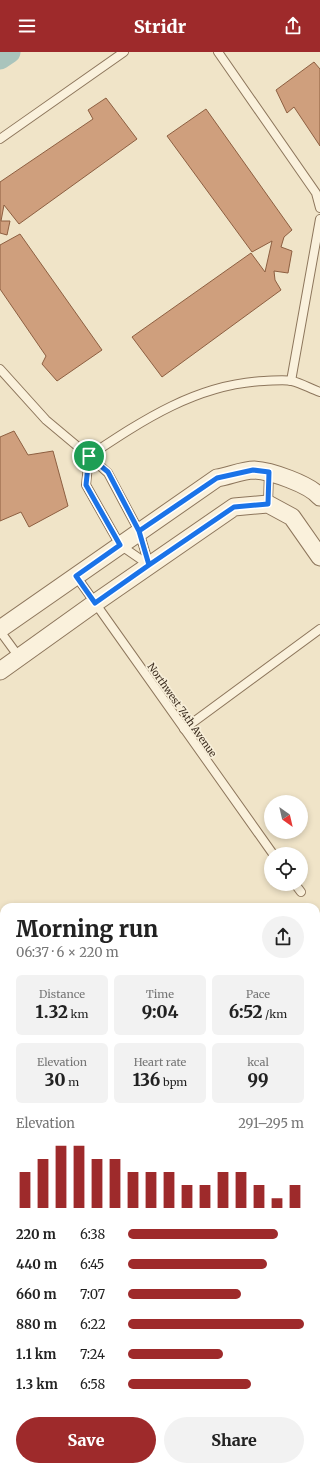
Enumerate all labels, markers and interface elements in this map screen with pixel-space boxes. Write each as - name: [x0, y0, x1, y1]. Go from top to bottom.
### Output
- icon: menu: [16, 15, 38, 37]
- text: Stridr: [134, 15, 186, 38]
- icon: share: [282, 15, 304, 37]
- pin: [72, 439, 106, 473]
- icon: arrive: [78, 445, 100, 467]
- street label: Northwest 74th Avenue: [145, 660, 219, 760]
- north arrow: [264, 795, 308, 839]
- map controls: [264, 795, 308, 891]
- button: locate: [264, 847, 308, 891]
- text: Morning run: [16, 915, 158, 943]
- button: share: [262, 916, 304, 958]
- text: 06:37 · 6 × 220 m: [16, 944, 119, 961]
- text: Distance: [39, 987, 85, 1001]
- text: Time: [146, 987, 174, 1001]
- text: Pace: [246, 987, 270, 1001]
- text: 1.32: [35, 1001, 68, 1023]
- text: 9:04: [142, 1001, 178, 1023]
- text: 6:52: [229, 1001, 262, 1023]
- text: km: [68, 1007, 89, 1021]
- text: /km: [262, 1007, 287, 1021]
- text: Elevation: [37, 1055, 87, 1069]
- text: Heart rate: [134, 1055, 186, 1069]
- text: kcal: [247, 1055, 269, 1069]
- text: 30: [45, 1069, 66, 1091]
- text: 136: [133, 1069, 160, 1091]
- text: 99: [247, 1069, 269, 1091]
- text: m: [66, 1075, 79, 1089]
- text: bpm: [160, 1075, 187, 1089]
- text: Elevation: [16, 1115, 75, 1132]
- text: 291–295 m: [238, 1115, 304, 1132]
- text: 220 m: [16, 1226, 56, 1243]
- text: 6:38: [80, 1226, 105, 1243]
- text: 440 m: [16, 1256, 57, 1273]
- text: 6:45: [80, 1256, 104, 1273]
- text: 660 m: [16, 1286, 57, 1303]
- text: 7:07: [80, 1286, 105, 1303]
- text: 880 m: [16, 1316, 57, 1333]
- text: 6:22: [80, 1316, 106, 1333]
- text: 1.1 km: [16, 1346, 56, 1363]
- text: 7:24: [80, 1346, 105, 1363]
- text: 1.3 km: [16, 1376, 58, 1393]
- text: 6:58: [80, 1376, 105, 1393]
- button: Save: [16, 1417, 156, 1463]
- button: Share: [164, 1417, 304, 1463]

